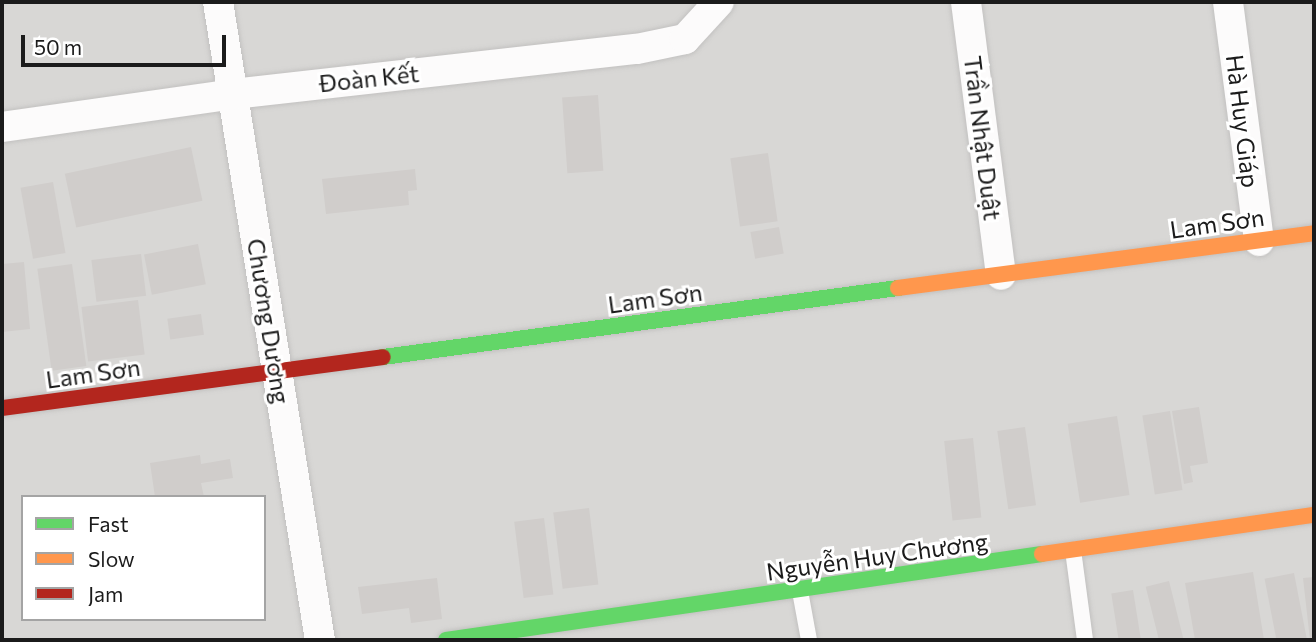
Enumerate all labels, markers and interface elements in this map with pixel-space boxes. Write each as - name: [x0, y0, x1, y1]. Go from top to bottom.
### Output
- scale bar: [24, 21, 229, 65]
- text: 50 m: [34, 34, 82, 59]
- street label: Hà Huy Giáp: [1221, 53, 1265, 189]
- street label: Trần Nhật Duật: [959, 54, 1007, 222]
- street label: Đoàn Kết: [318, 58, 420, 98]
- street label: Lam Sơn: [1168, 202, 1266, 244]
- street label: Chương Dương: [242, 236, 296, 406]
- street label: Lam Sơn: [606, 277, 704, 319]
- street label: Lam Sơn: [44, 352, 142, 394]
- legend: [21, 495, 266, 621]
- text: Fast: [88, 511, 129, 536]
- street label: Nguyễn Huy Chương: [764, 526, 990, 586]
- text: Slow: [88, 546, 135, 571]
- text: Jam: [88, 581, 123, 606]

